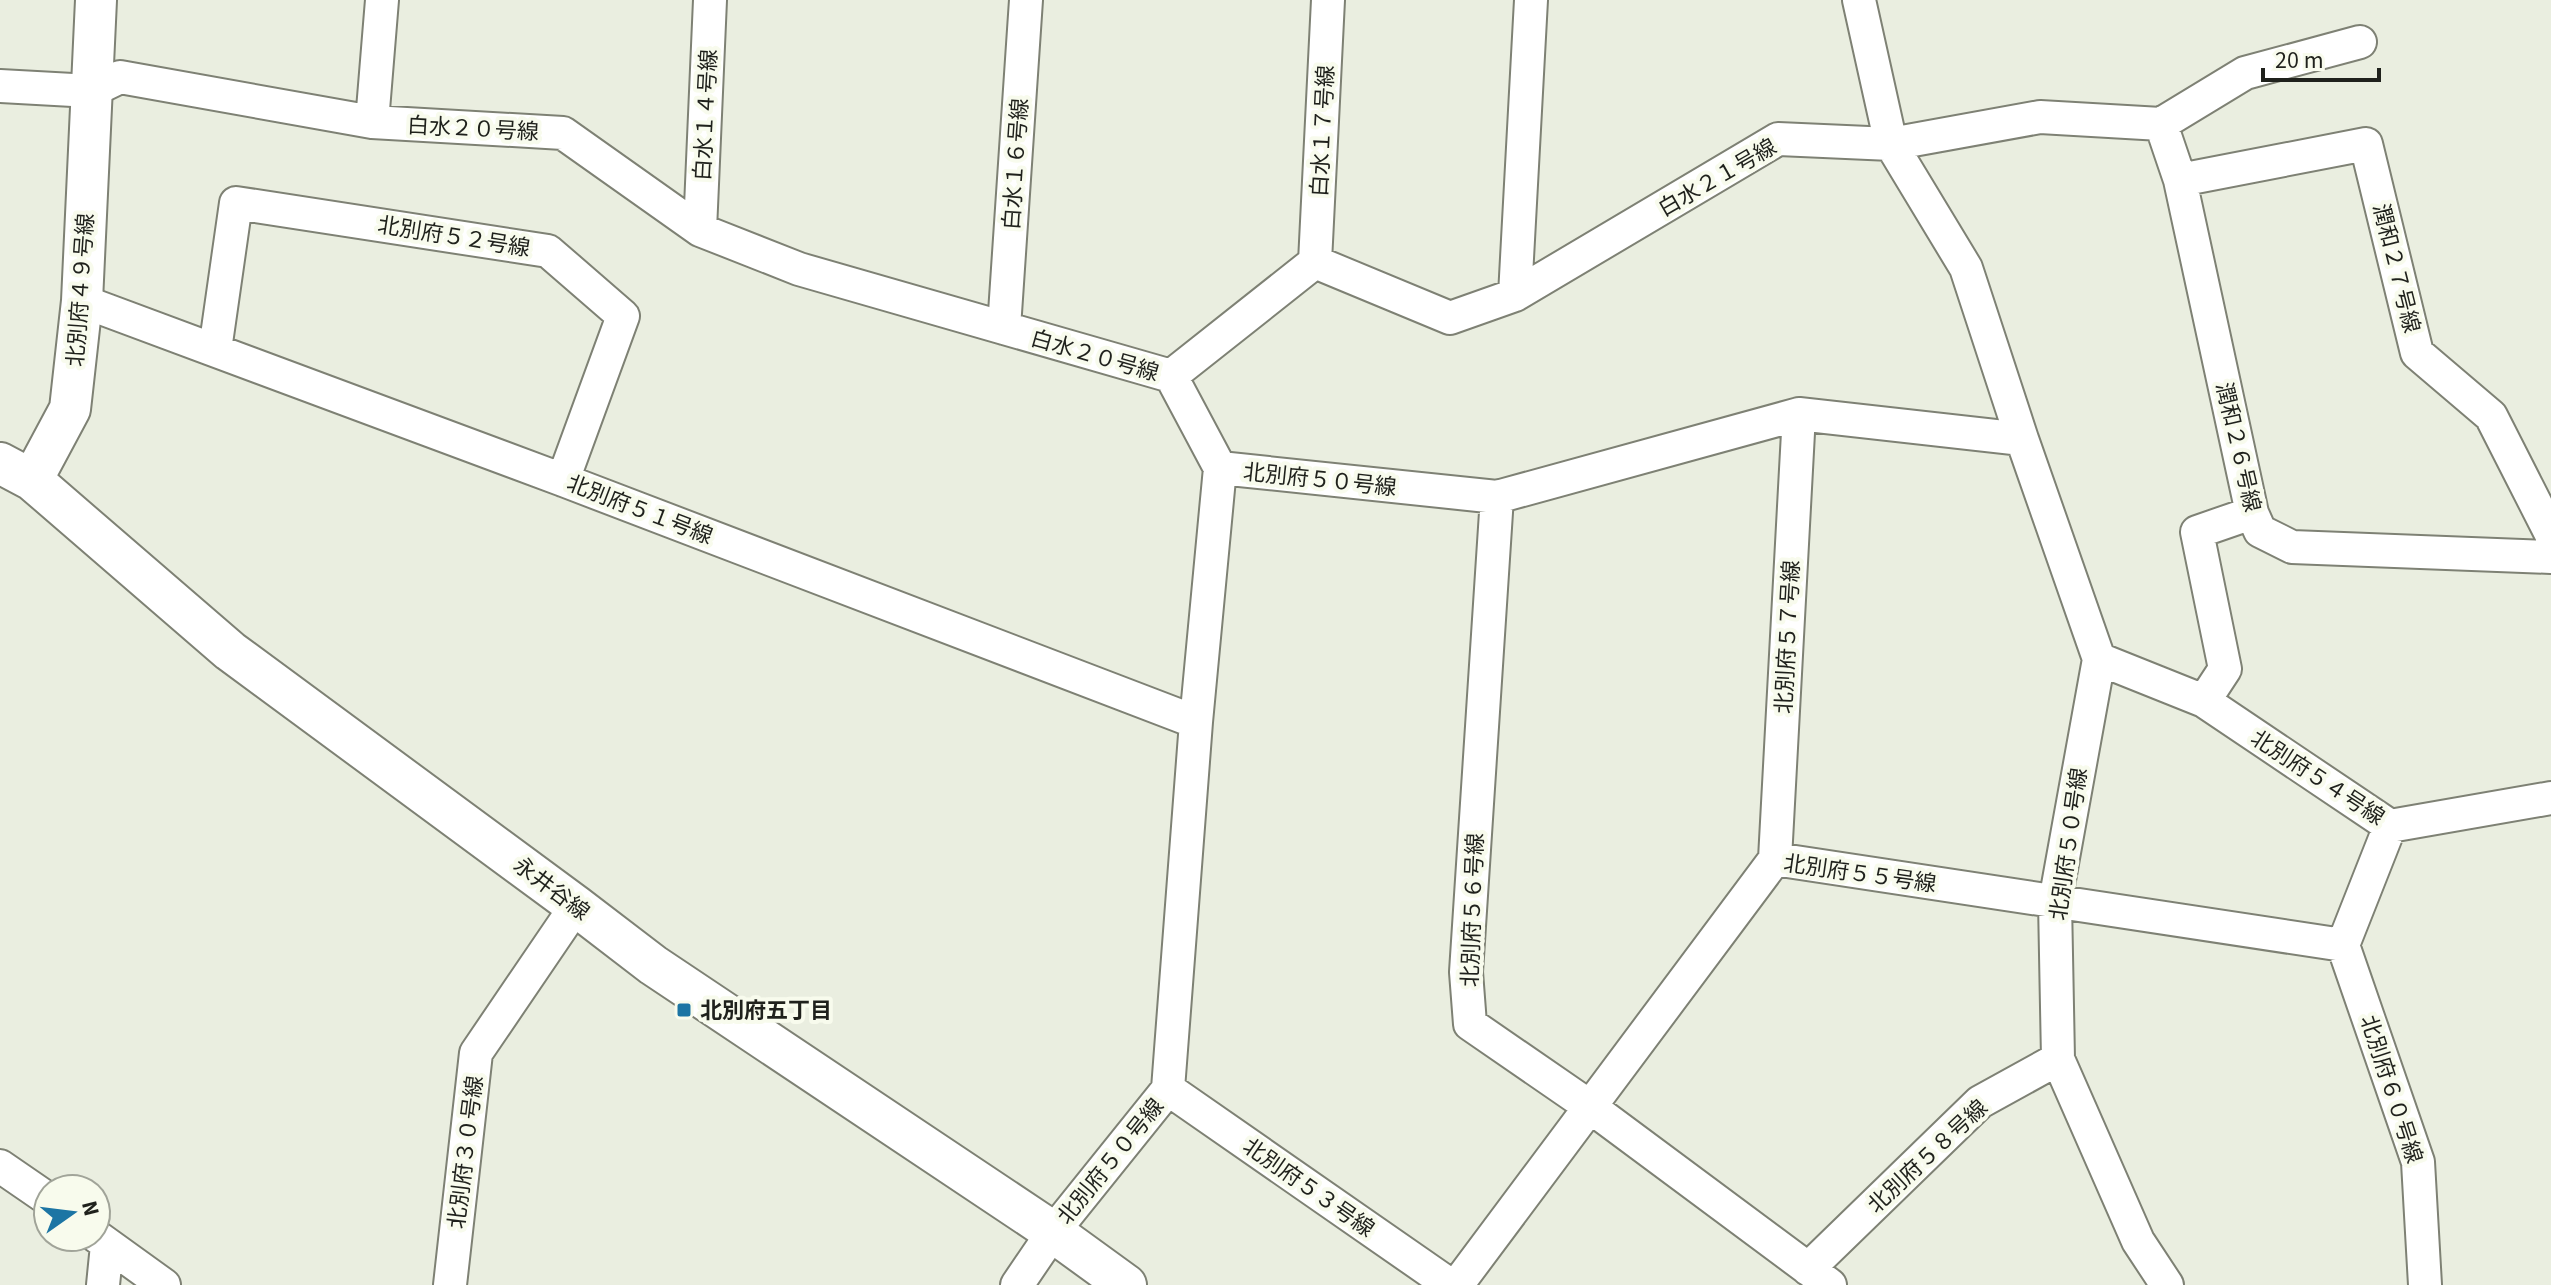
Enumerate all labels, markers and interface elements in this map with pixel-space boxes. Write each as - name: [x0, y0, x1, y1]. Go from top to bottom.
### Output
- scale bar: [2263, 32, 2379, 82]
- text: 20 m: [2275, 43, 2324, 78]
- street label: 白水１４号線: [687, 48, 725, 182]
- street label: 白水１７号線: [1304, 64, 1342, 198]
- street label: 白水１６号線: [995, 97, 1037, 231]
- street label: 白水２０号線: [406, 110, 540, 148]
- street label: 白水２１号線: [1652, 131, 1783, 225]
- street label: 潤和２７号線: [2365, 200, 2428, 336]
- street label: 北別府５２号線: [375, 209, 532, 265]
- street label: 北別府４９号線: [60, 212, 102, 368]
- street label: 白水２０号線: [1027, 322, 1163, 390]
- street label: 潤和２６号線: [2208, 379, 2268, 515]
- street label: 北別府５０号線: [1242, 456, 1398, 504]
- street label: 北別府５１号線: [562, 467, 717, 552]
- street label: 北別府５７号線: [1768, 559, 1808, 715]
- street label: 北別府５４号線: [2244, 722, 2391, 833]
- street label: 北別府５０号線: [2042, 766, 2096, 923]
- street label: 北別府５６号線: [1454, 833, 1492, 988]
- street label: 北別府５５号線: [1781, 847, 1938, 901]
- street label: 永井谷線: [507, 850, 596, 928]
- place label: 北別府五丁目: [700, 995, 832, 1027]
- marker: 北別府五丁目: [675, 1001, 693, 1019]
- street label: 北別府６０号線: [2352, 1011, 2430, 1167]
- street label: 北別府３０号線: [441, 1074, 491, 1231]
- street label: 北別府５０号線: [1050, 1092, 1172, 1232]
- street label: 北別府５８号線: [1860, 1093, 1995, 1221]
- street label: 北別府５３号線: [1236, 1131, 1381, 1245]
- north arrow: [32, 1173, 112, 1253]
- text: N: [73, 1197, 108, 1219]

